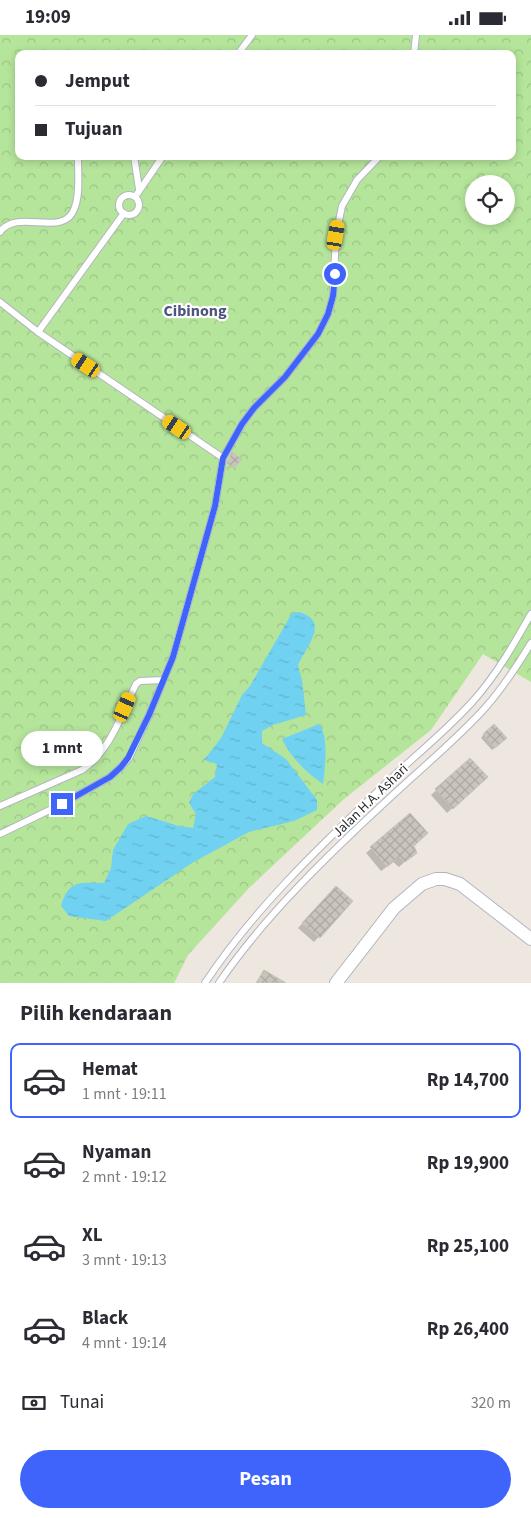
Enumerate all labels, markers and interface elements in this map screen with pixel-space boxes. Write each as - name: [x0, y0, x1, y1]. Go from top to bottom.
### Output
- text: 19:09: [25, 4, 71, 31]
- text: Jemput: [65, 68, 130, 95]
- text: Tujuan: [65, 116, 123, 143]
- map controls: [465, 175, 515, 225]
- button: locate: [465, 175, 515, 225]
- car: [326, 219, 345, 251]
- route start: [324, 263, 346, 285]
- district label: Cibinong: [163, 300, 227, 322]
- car: [69, 350, 102, 380]
- car: [160, 412, 193, 442]
- car: [112, 690, 137, 724]
- callout: 1 mnt: [21, 731, 103, 767]
- text: 1 mnt: [42, 737, 82, 759]
- street label: Jalan H.A. Ashari: [328, 759, 413, 842]
- route end: [51, 793, 73, 815]
- text: Pilih kendaraan: [20, 997, 172, 1029]
- text: Hemat: [82, 1056, 138, 1083]
- icon: car: [22, 1058, 67, 1103]
- text: Rp 14,700: [427, 1067, 509, 1094]
- text: 1 mnt · 19:11: [82, 1083, 167, 1105]
- text: Nyaman: [82, 1139, 151, 1166]
- icon: car: [22, 1141, 67, 1186]
- text: Rp 19,900: [427, 1150, 509, 1177]
- text: 2 mnt · 19:12: [82, 1166, 167, 1188]
- text: XL: [82, 1222, 103, 1249]
- icon: car: [22, 1224, 67, 1269]
- text: Rp 25,100: [427, 1233, 509, 1260]
- text: 3 mnt · 19:13: [82, 1249, 167, 1271]
- text: Black: [82, 1305, 128, 1332]
- icon: car: [22, 1307, 67, 1352]
- text: Rp 26,400: [427, 1316, 509, 1343]
- text: 4 mnt · 19:14: [82, 1332, 167, 1354]
- icon: cash: [20, 1389, 48, 1417]
- text: Tunai: [60, 1389, 104, 1416]
- text: 320 m: [471, 1392, 511, 1414]
- button: Pesan: [20, 1450, 511, 1508]

